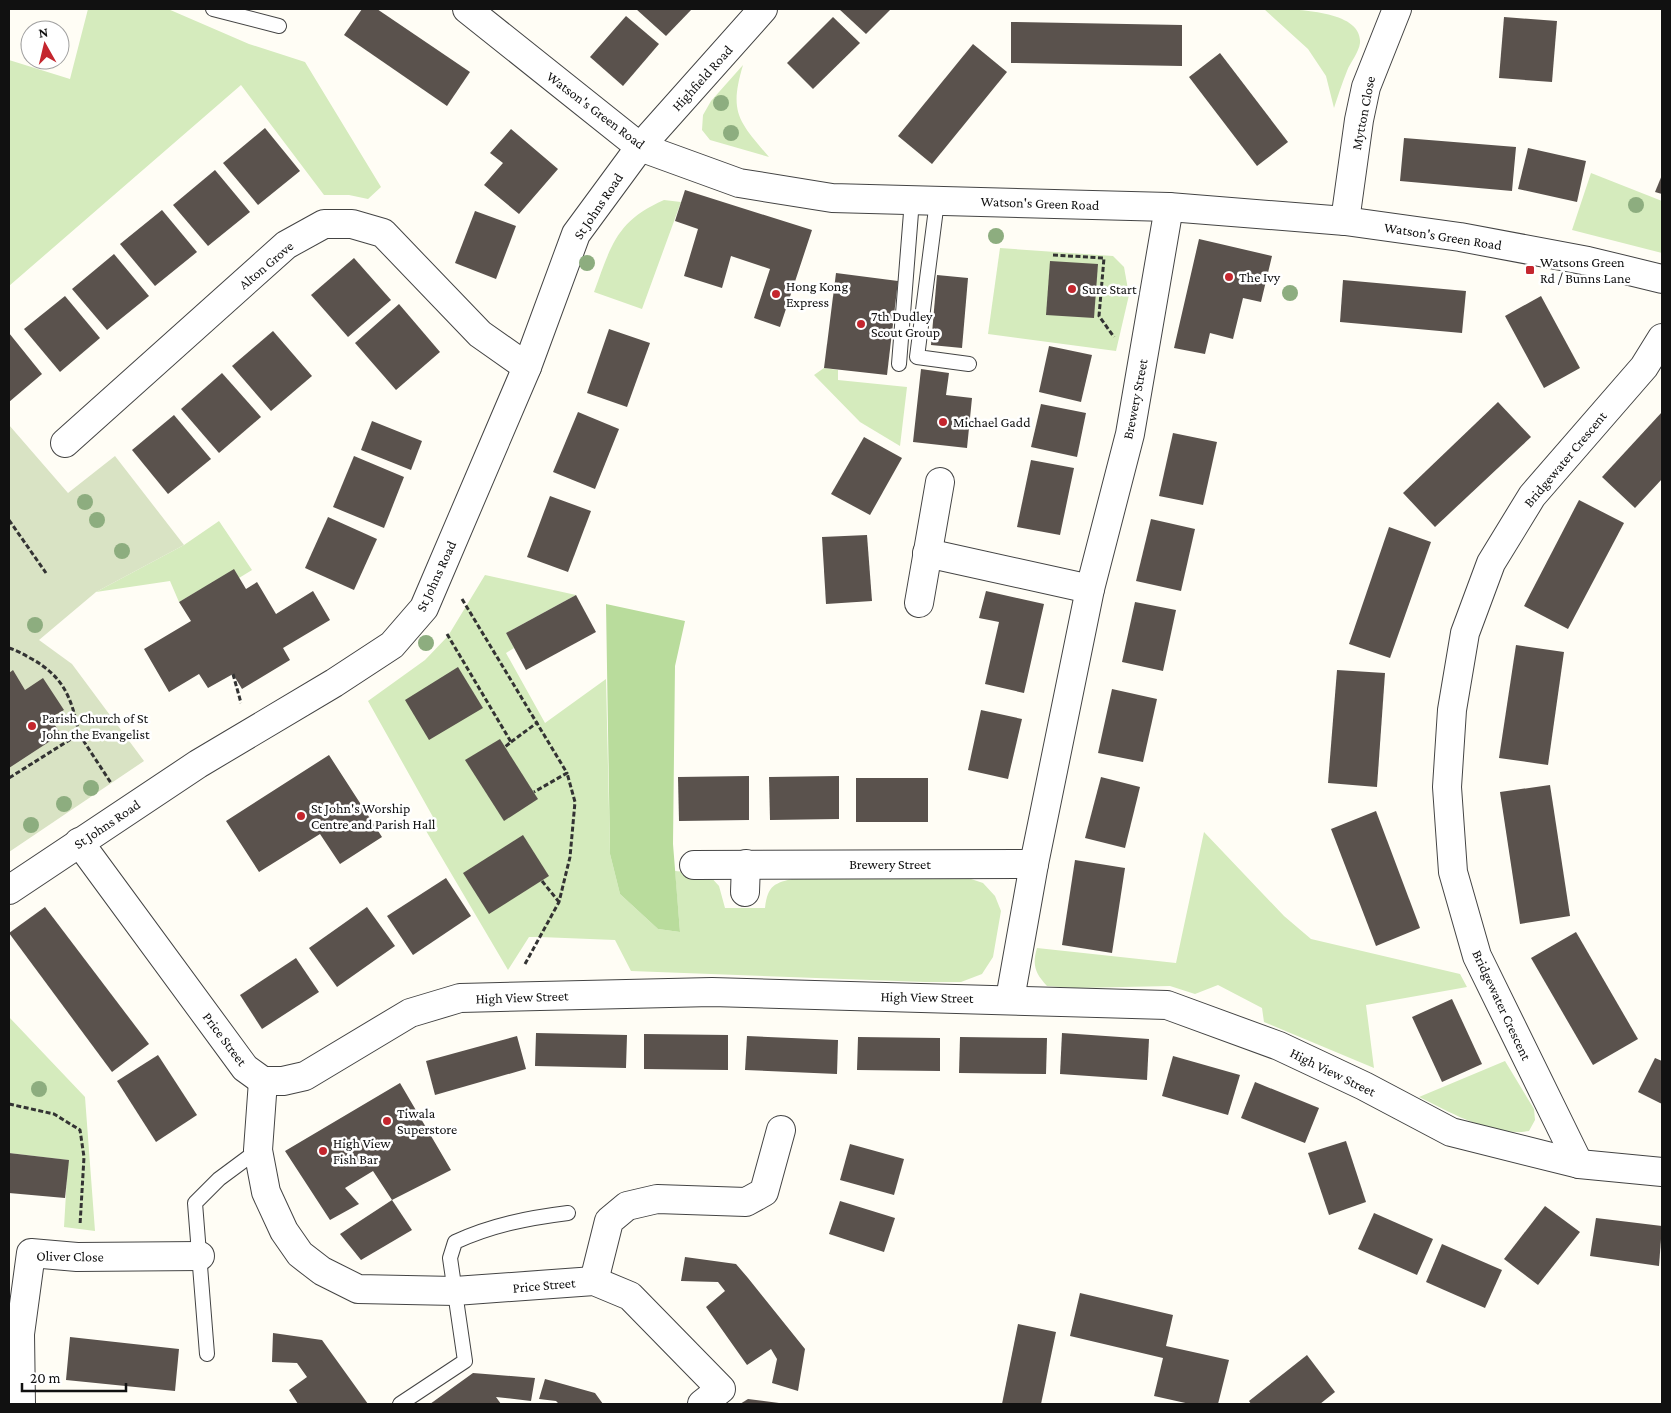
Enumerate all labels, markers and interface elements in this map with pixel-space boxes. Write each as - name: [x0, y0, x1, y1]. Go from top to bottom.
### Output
- north arrow: [20, 20, 70, 70]
- text: N: [37, 23, 49, 41]
- street label: Highfield Road: [668, 41, 736, 114]
- street label: Watson's Green Road: [544, 68, 649, 153]
- street label: Mytton Close: [1348, 75, 1378, 151]
- street label: St Johns Road: [570, 169, 626, 242]
- street label: Watson's Green Road: [980, 193, 1100, 213]
- street label: Watson's Green Road: [1383, 219, 1504, 253]
- street label: Alton Grove: [236, 238, 296, 292]
- place label: Watsons Green Rd / Bunns Lane: [1540, 254, 1631, 286]
- marker: Watsons Green Rd / Bunns Lane: [1524, 264, 1536, 276]
- place label: The Ivy: [1239, 269, 1281, 285]
- marker: The Ivy: [1223, 271, 1235, 283]
- place label: Hong Kong Express: [786, 278, 848, 310]
- place label: Sure Start: [1082, 281, 1137, 297]
- marker: Sure Start: [1066, 283, 1078, 295]
- marker: Hong Kong Express: [770, 288, 782, 300]
- place label: 7th Dudley Scout Group: [871, 308, 940, 340]
- marker: 7th Dudley Scout Group: [855, 318, 867, 330]
- street label: Brewery Street: [1119, 357, 1151, 441]
- street label: Bridgewater Crescent: [1520, 408, 1610, 510]
- place label: Michael Gadd: [953, 414, 1031, 430]
- marker: Michael Gadd: [937, 416, 949, 428]
- street label: St Johns Road: [413, 537, 460, 614]
- place label: Parish Church of St John the Evangelist: [40, 710, 150, 742]
- marker: Parish Church of St John the Evangelist: [26, 720, 38, 732]
- street label: St Johns Road: [71, 796, 144, 852]
- place label: St John's Worship Centre and Parish Hall: [311, 800, 436, 832]
- marker: St John's Worship Centre and Parish Hall: [295, 810, 307, 822]
- street label: Brewery Street: [849, 856, 931, 872]
- street label: Bridgewater Crescent: [1469, 947, 1535, 1063]
- street label: High View Street: [475, 987, 569, 1007]
- street label: High View Street: [880, 988, 974, 1006]
- street label: Price Street: [200, 1009, 251, 1069]
- street label: High View Street: [1288, 1044, 1379, 1100]
- place label: Tiwala Superstore: [397, 1105, 457, 1137]
- marker: Tiwala Superstore: [381, 1115, 393, 1127]
- place label: High View Fish Bar: [333, 1135, 391, 1167]
- marker: High View Fish Bar: [317, 1145, 329, 1157]
- street label: Oliver Close: [36, 1247, 104, 1265]
- street label: Price Street: [512, 1274, 576, 1296]
- scale bar: [22, 1360, 126, 1392]
- text: 20 m: [30, 1370, 61, 1386]

